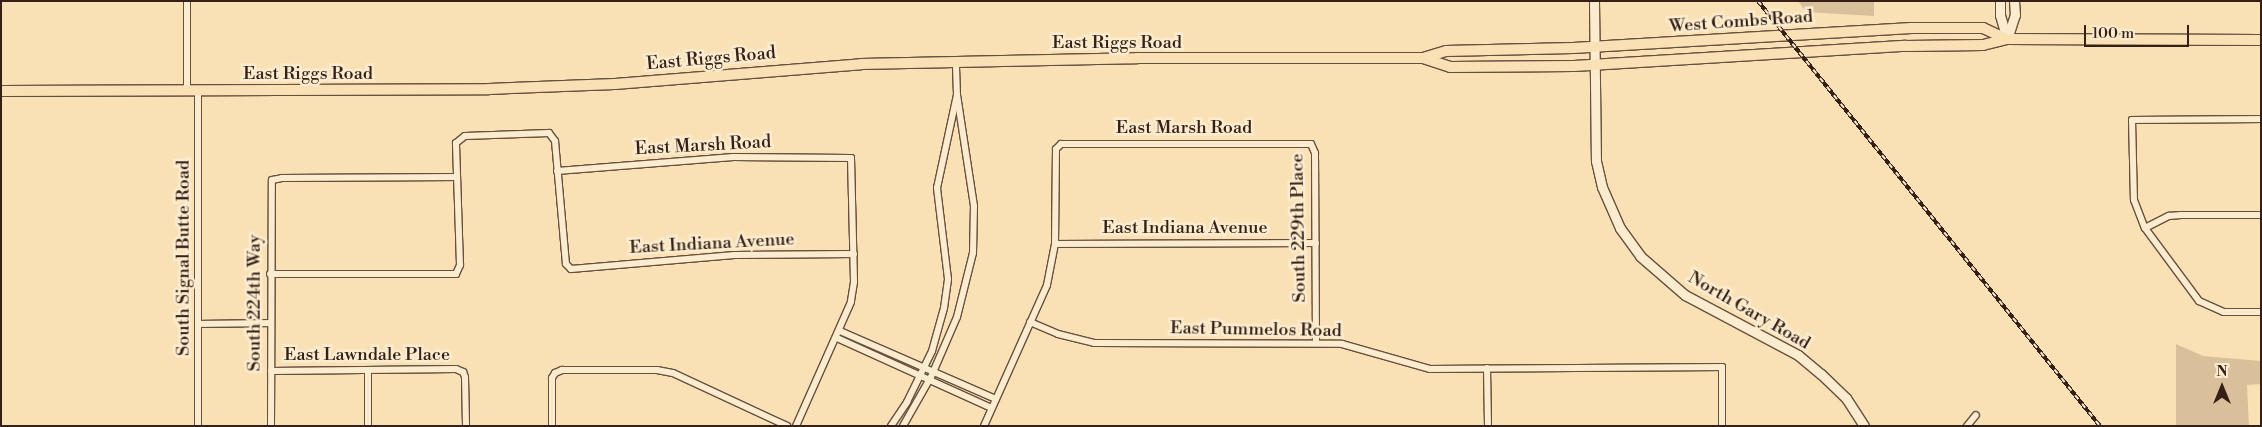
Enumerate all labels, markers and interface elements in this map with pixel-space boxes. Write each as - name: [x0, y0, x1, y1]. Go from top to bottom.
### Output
- street label: West Combs Road: [1668, 6, 1814, 38]
- scale bar: [2087, 15, 2192, 47]
- text: 100 m: [2092, 24, 2134, 43]
- street label: East Riggs Road: [1052, 32, 1182, 54]
- street label: East Riggs Road: [645, 43, 777, 75]
- street label: East Riggs Road: [243, 63, 373, 85]
- street label: East Marsh Road: [1116, 117, 1252, 139]
- street label: East Marsh Road: [634, 132, 772, 160]
- street label: South 229th Place: [1287, 153, 1311, 303]
- street label: South Signal Butte Road: [173, 160, 195, 356]
- street label: East Indiana Avenue: [1102, 217, 1268, 239]
- street label: East Indiana Avenue: [629, 229, 795, 259]
- street label: South 224th Way: [244, 234, 266, 372]
- street label: North Gary Road: [1684, 267, 1814, 355]
- street label: East Pummelos Road: [1170, 318, 1342, 342]
- street label: East Lawndale Place: [284, 344, 450, 366]
- north arrow: [2197, 362, 2247, 412]
- text: N: [2216, 363, 2228, 381]

